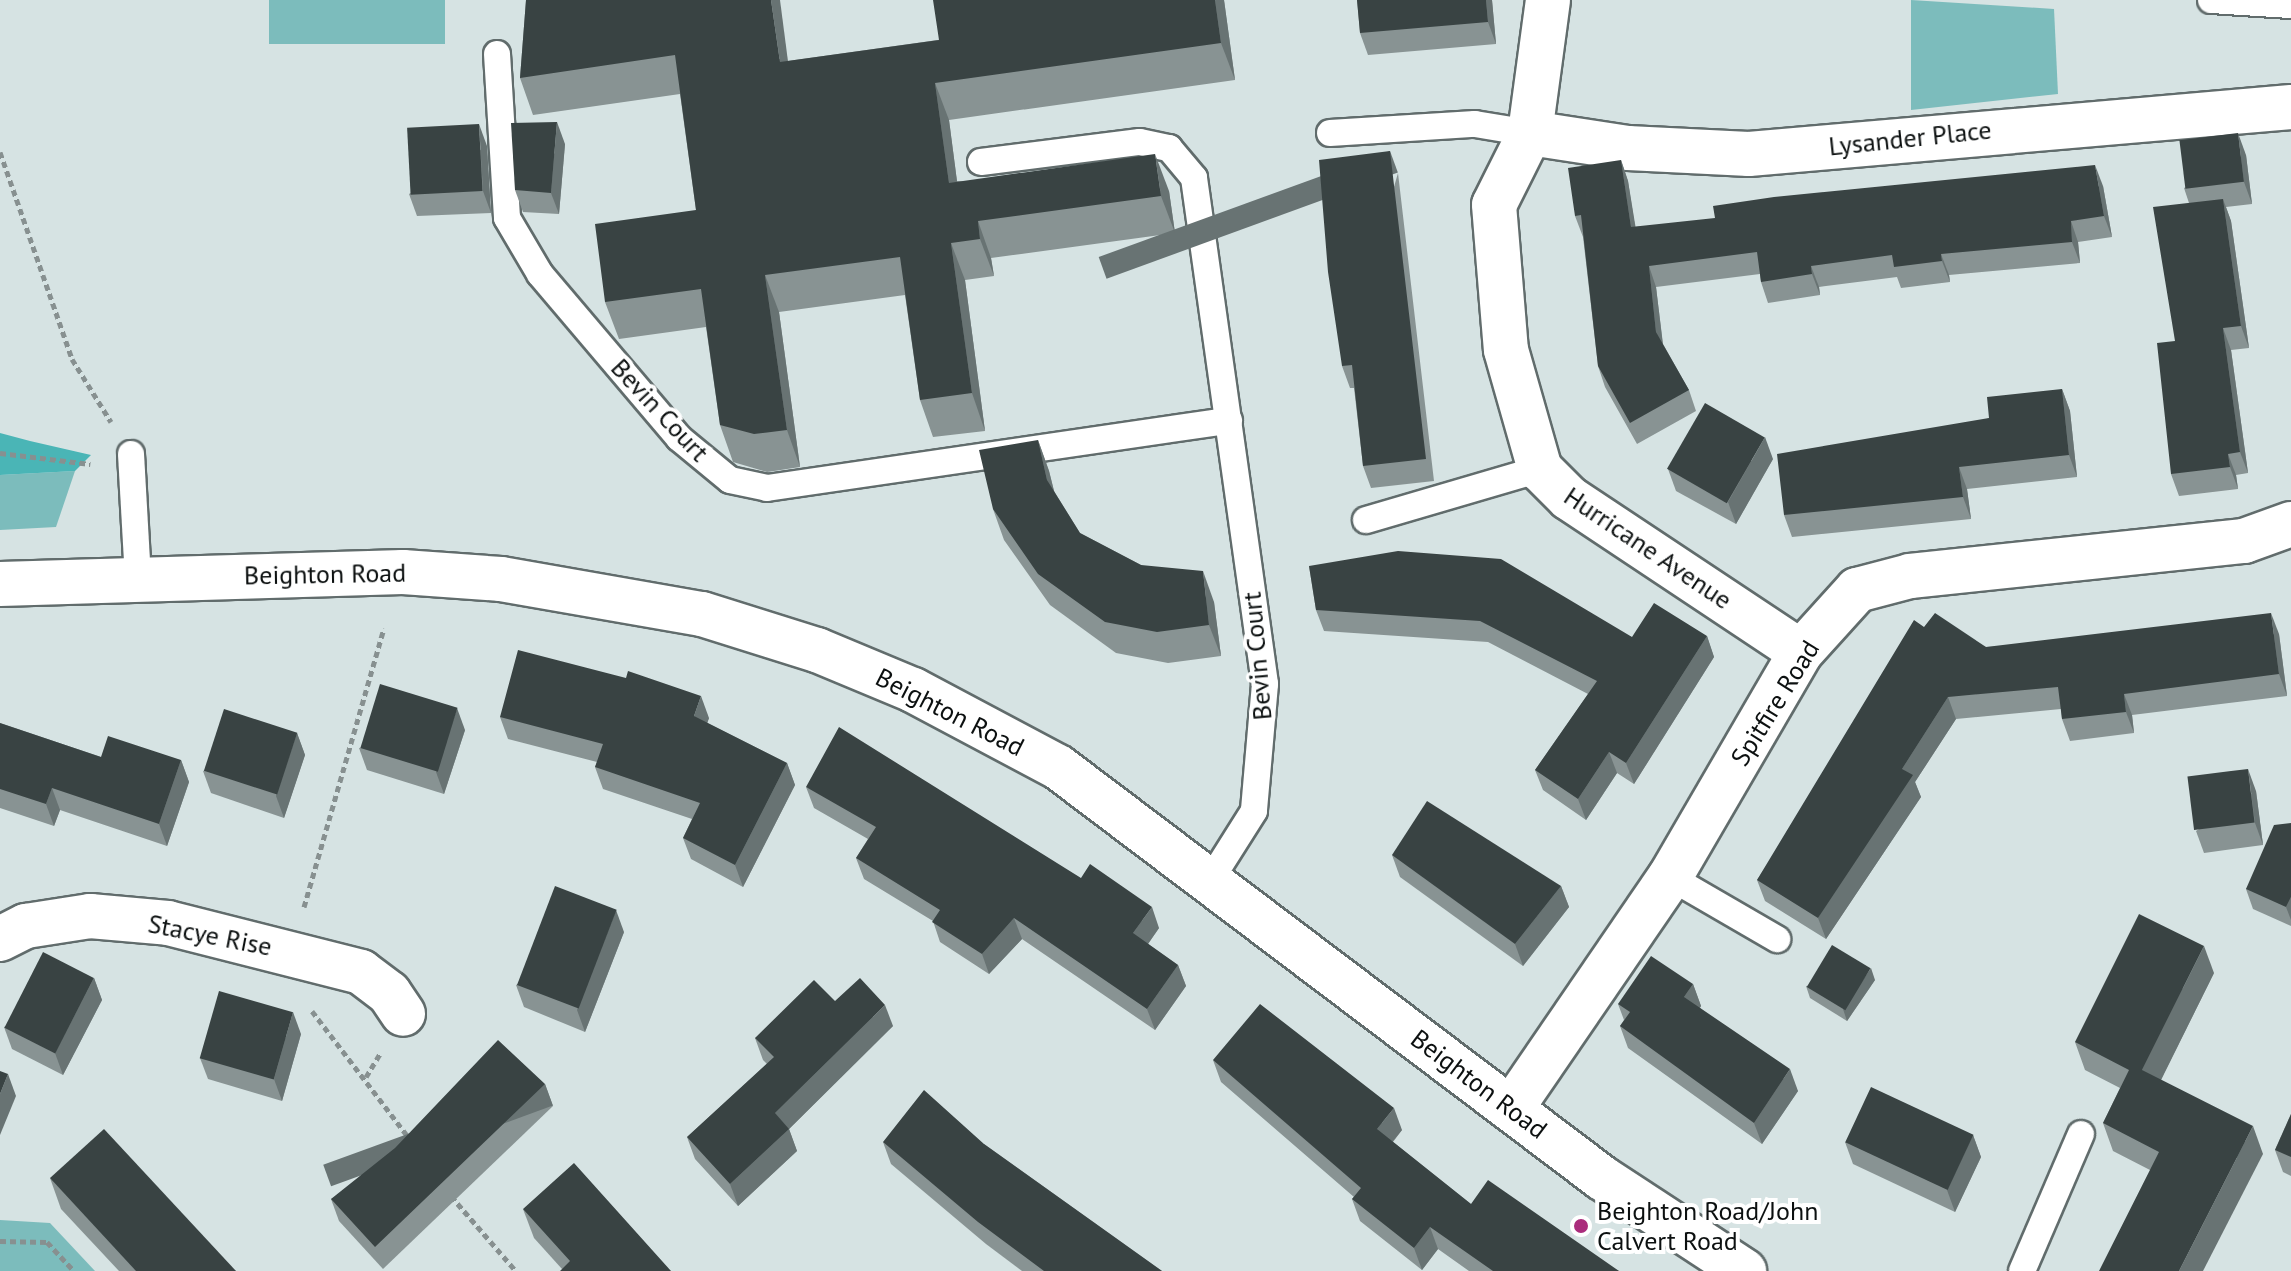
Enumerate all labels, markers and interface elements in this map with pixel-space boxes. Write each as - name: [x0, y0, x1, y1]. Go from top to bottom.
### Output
- street label: Lysander Place: [1827, 114, 1993, 162]
- street label: Bevin Court: [605, 352, 715, 468]
- street label: Hurricane Avenue: [1558, 480, 1738, 616]
- street label: Beighton Road: [244, 557, 406, 591]
- street label: Bevin Court: [1236, 590, 1278, 722]
- street label: Spitfire Road: [1724, 635, 1826, 771]
- street label: Beighton Road: [871, 661, 1029, 763]
- street label: Stacye Rise: [145, 908, 275, 962]
- street label: Beighton Road: [1405, 1023, 1553, 1145]
- place label: Beighton Road/John Calvert Road: [1597, 1195, 1818, 1256]
- marker: Beighton Road/John Calvert Road: [1572, 1217, 1590, 1235]

